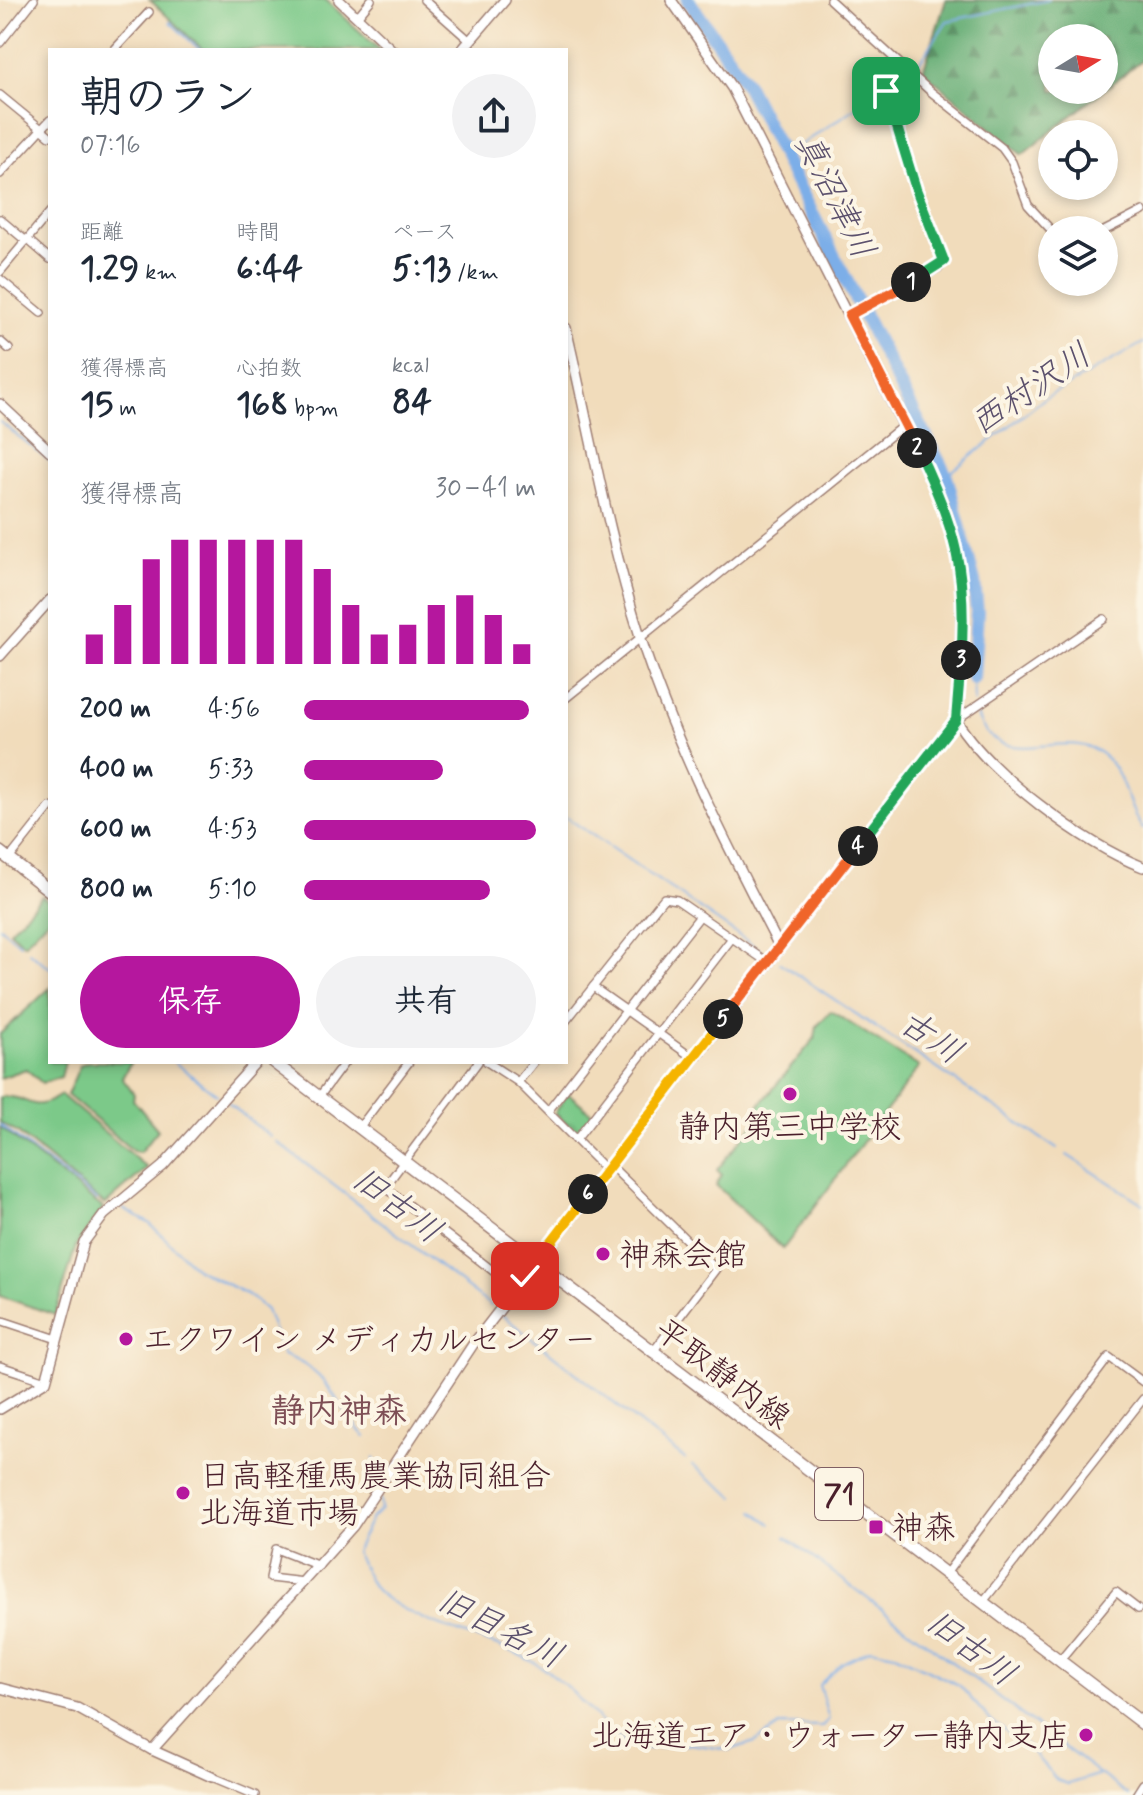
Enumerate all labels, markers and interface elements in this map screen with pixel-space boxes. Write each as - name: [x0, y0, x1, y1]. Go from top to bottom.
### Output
- north arrow: [1038, 24, 1118, 104]
- map controls: [1038, 24, 1118, 296]
- pin: [852, 57, 920, 125]
- icon: arrive: [864, 69, 908, 113]
- text: 朝のラン: [80, 70, 256, 128]
- button: share: [452, 74, 536, 158]
- button: locate: [1038, 120, 1118, 200]
- water label: 真沼津川: [783, 125, 885, 267]
- text: 07:16: [80, 129, 141, 163]
- button: layers: [1038, 216, 1118, 296]
- text: 距離: [80, 219, 124, 247]
- text: 時間: [236, 219, 280, 247]
- text: ペース: [392, 219, 457, 247]
- text: 1.29: [80, 247, 139, 292]
- text: 6:44: [236, 247, 303, 292]
- text: 5:13: [392, 247, 451, 292]
- text: km: [139, 259, 177, 287]
- text: /km: [451, 259, 499, 287]
- pin: 1: [891, 262, 931, 302]
- text: 1: [906, 268, 916, 296]
- water label: 西村沢川: [962, 333, 1100, 447]
- text: kcal: [392, 352, 429, 380]
- text: 獲得標高: [80, 355, 168, 383]
- text: 心拍数: [236, 355, 302, 383]
- text: 84: [392, 380, 432, 425]
- text: 15: [80, 383, 113, 428]
- text: 168: [236, 383, 288, 428]
- text: m: [113, 395, 137, 423]
- text: bpm: [288, 395, 339, 423]
- pin: 2: [897, 428, 937, 468]
- text: 2: [912, 434, 922, 462]
- text: 30–41 m: [435, 472, 536, 506]
- text: 獲得標高: [80, 478, 184, 512]
- pin: 3: [941, 640, 981, 680]
- text: 3: [956, 646, 966, 674]
- text: 200 m: [80, 693, 151, 727]
- text: 4:56: [208, 693, 260, 727]
- text: 400 m: [80, 753, 153, 787]
- text: 5:33: [208, 753, 253, 787]
- text: 600 m: [80, 813, 152, 847]
- text: 4:53: [208, 813, 257, 847]
- pin: 4: [838, 826, 878, 866]
- text: 4: [852, 832, 864, 860]
- text: 800 m: [80, 873, 153, 907]
- text: 5:10: [208, 873, 257, 907]
- button: 保存: [80, 956, 300, 1048]
- button: 共有: [316, 956, 536, 1048]
- pin: 5: [703, 999, 743, 1039]
- water label: 古川: [890, 1000, 971, 1076]
- text: 5: [716, 1005, 730, 1033]
- marker: 静内第三中学校: [781, 1085, 799, 1103]
- place label: 静内第三中学校: [678, 1107, 902, 1149]
- water label: 旧古川: [342, 1157, 451, 1255]
- pin: 6: [568, 1174, 608, 1214]
- text: 6: [582, 1180, 594, 1208]
- place label: 神森会館: [619, 1235, 747, 1277]
- pin: [491, 1242, 559, 1310]
- marker: 神森会館: [594, 1245, 612, 1263]
- icon: check: [503, 1254, 547, 1298]
- street label: 平取静内線: [645, 1310, 798, 1440]
- place label: エクワイン メディカルセンター: [142, 1320, 596, 1362]
- marker: エクワイン メディカルセンター: [117, 1330, 135, 1348]
- district label: 静内神森: [271, 1390, 407, 1435]
- place label: 日高軽種馬農業協同組合 北海道市場: [199, 1456, 551, 1535]
- road number: 71: [815, 1468, 863, 1520]
- marker: 日高軽種馬農業協同組合 北海道市場: [174, 1484, 192, 1502]
- place label: 神森: [892, 1508, 956, 1550]
- marker: 神森: [867, 1518, 885, 1536]
- water label: 旧目名川: [429, 1578, 571, 1680]
- water label: 旧古川: [916, 1600, 1025, 1698]
- place label: 北海道エア・ウォーター静内支店: [591, 1716, 1070, 1758]
- marker: 北海道エア・ウォーター静内支店: [1077, 1726, 1095, 1744]

